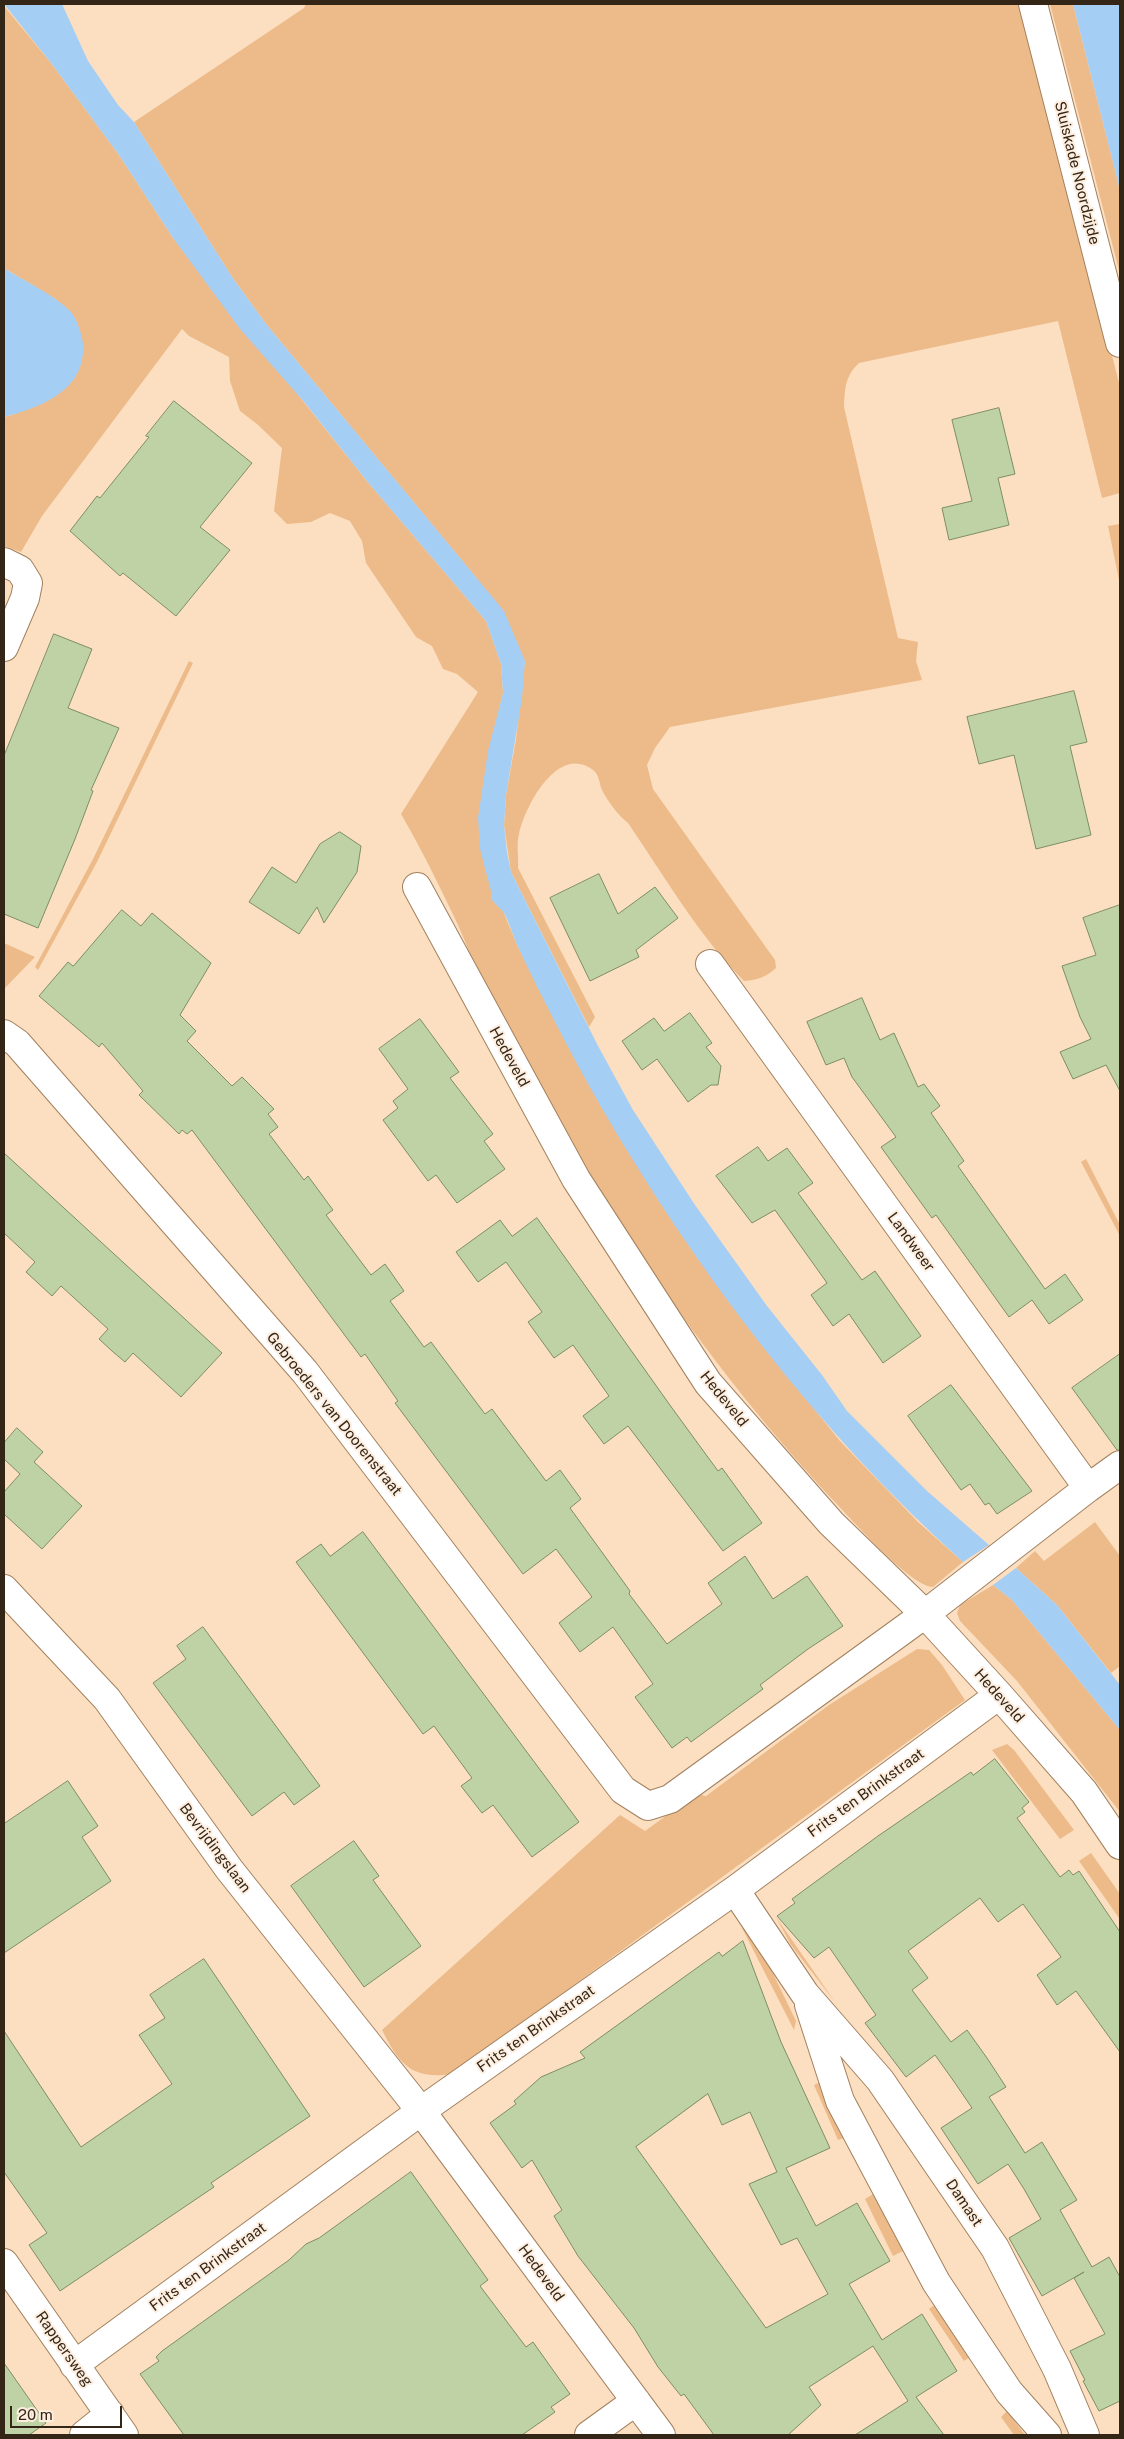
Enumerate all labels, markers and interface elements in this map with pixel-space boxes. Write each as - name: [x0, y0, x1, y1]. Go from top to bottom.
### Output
- street label: Sluiskade Noordzijde: [1050, 99, 1104, 247]
- street label: Hedeveld: [485, 1024, 533, 1090]
- street label: Landweer: [884, 1209, 938, 1275]
- street label: Gebroeders van Doorenstraat: [263, 1329, 405, 1499]
- street label: Hedeveld: [696, 1368, 752, 1430]
- street label: Hedeveld: [970, 1665, 1028, 1727]
- street label: Frits ten Brinkstraat: [804, 1745, 928, 1841]
- street label: Bevrijdingslaan: [175, 1800, 255, 1896]
- street label: Frits ten Brinkstraat: [474, 1982, 598, 2076]
- street label: Damast: [942, 2176, 986, 2230]
- street label: Frits ten Brinkstraat: [146, 2219, 270, 2315]
- street label: Hedeveld: [514, 2241, 568, 2305]
- street label: Rappersweg: [32, 2308, 96, 2390]
- scale bar: [12, 2396, 125, 2428]
- text: 20 m: [18, 2406, 53, 2423]

